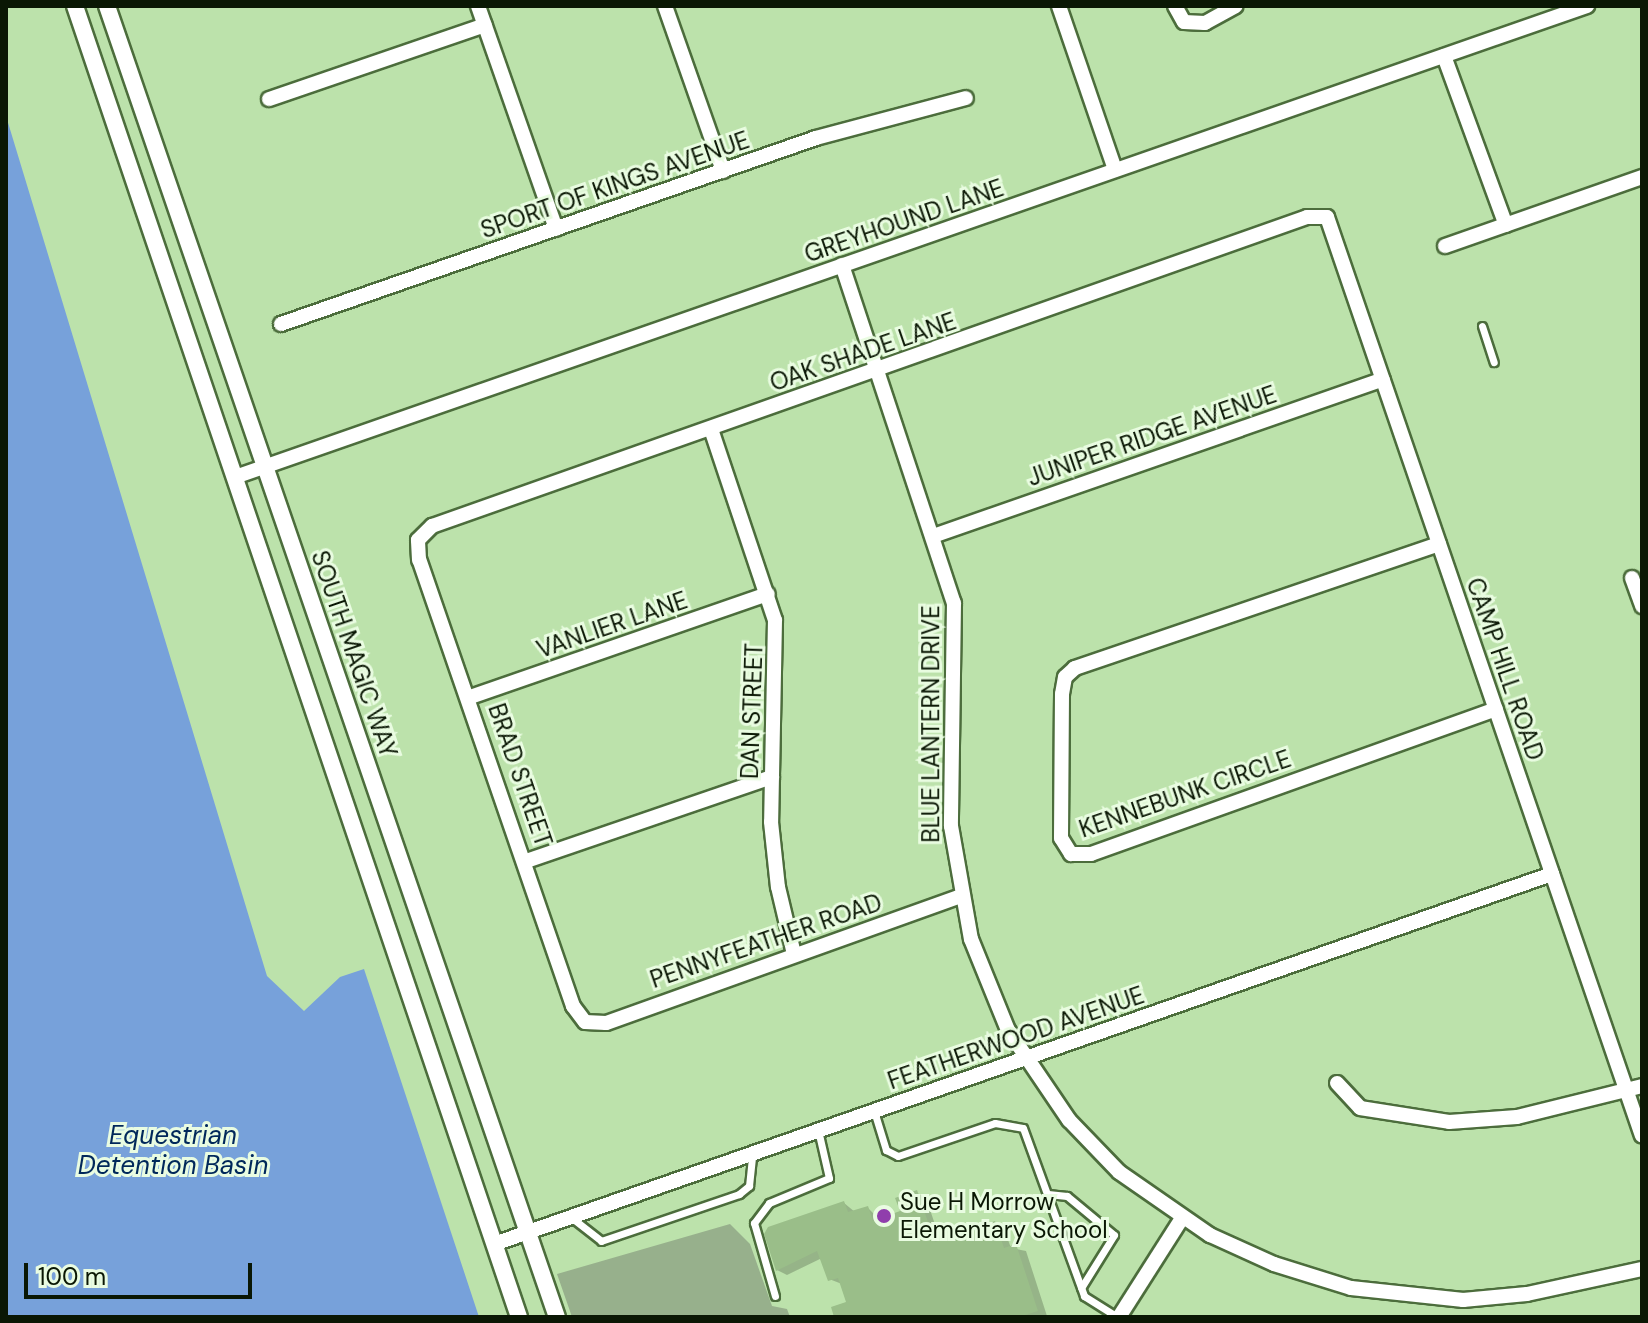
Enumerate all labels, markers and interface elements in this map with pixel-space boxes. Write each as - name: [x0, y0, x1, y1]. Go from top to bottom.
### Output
- street label: SPORT OF KINGS AVENUE: [477, 125, 753, 245]
- street label: GREYHOUND LANE: [801, 173, 1007, 269]
- street label: OAK SHADE LANE: [766, 307, 960, 397]
- street label: JUNIPER RIDGE AVENUE: [1024, 380, 1280, 492]
- street label: SOUTH MAGIC WAY: [305, 547, 403, 761]
- street label: CAMP HILL ROAD: [1460, 574, 1550, 764]
- street label: VANLIER LANE: [533, 586, 691, 664]
- street label: BLUE LANTERN DRIVE: [917, 605, 945, 843]
- street label: DAN STREET: [735, 643, 769, 779]
- street label: BRAD STREET: [482, 700, 558, 850]
- street label: KENNEBUNK CIRCLE: [1075, 744, 1295, 844]
- street label: PENNYFEATHER ROAD: [646, 888, 886, 994]
- street label: FEATHERWOOD AVENUE: [884, 981, 1148, 1095]
- water label: Equestrian Detention Basin: [78, 1120, 268, 1182]
- place label: Sue H Morrow Elementary School: [900, 1188, 1108, 1244]
- marker: Sue H Morrow Elementary School: [875, 1207, 893, 1225]
- scale bar: [28, 1247, 256, 1297]
- text: 100 m: [38, 1261, 106, 1292]

